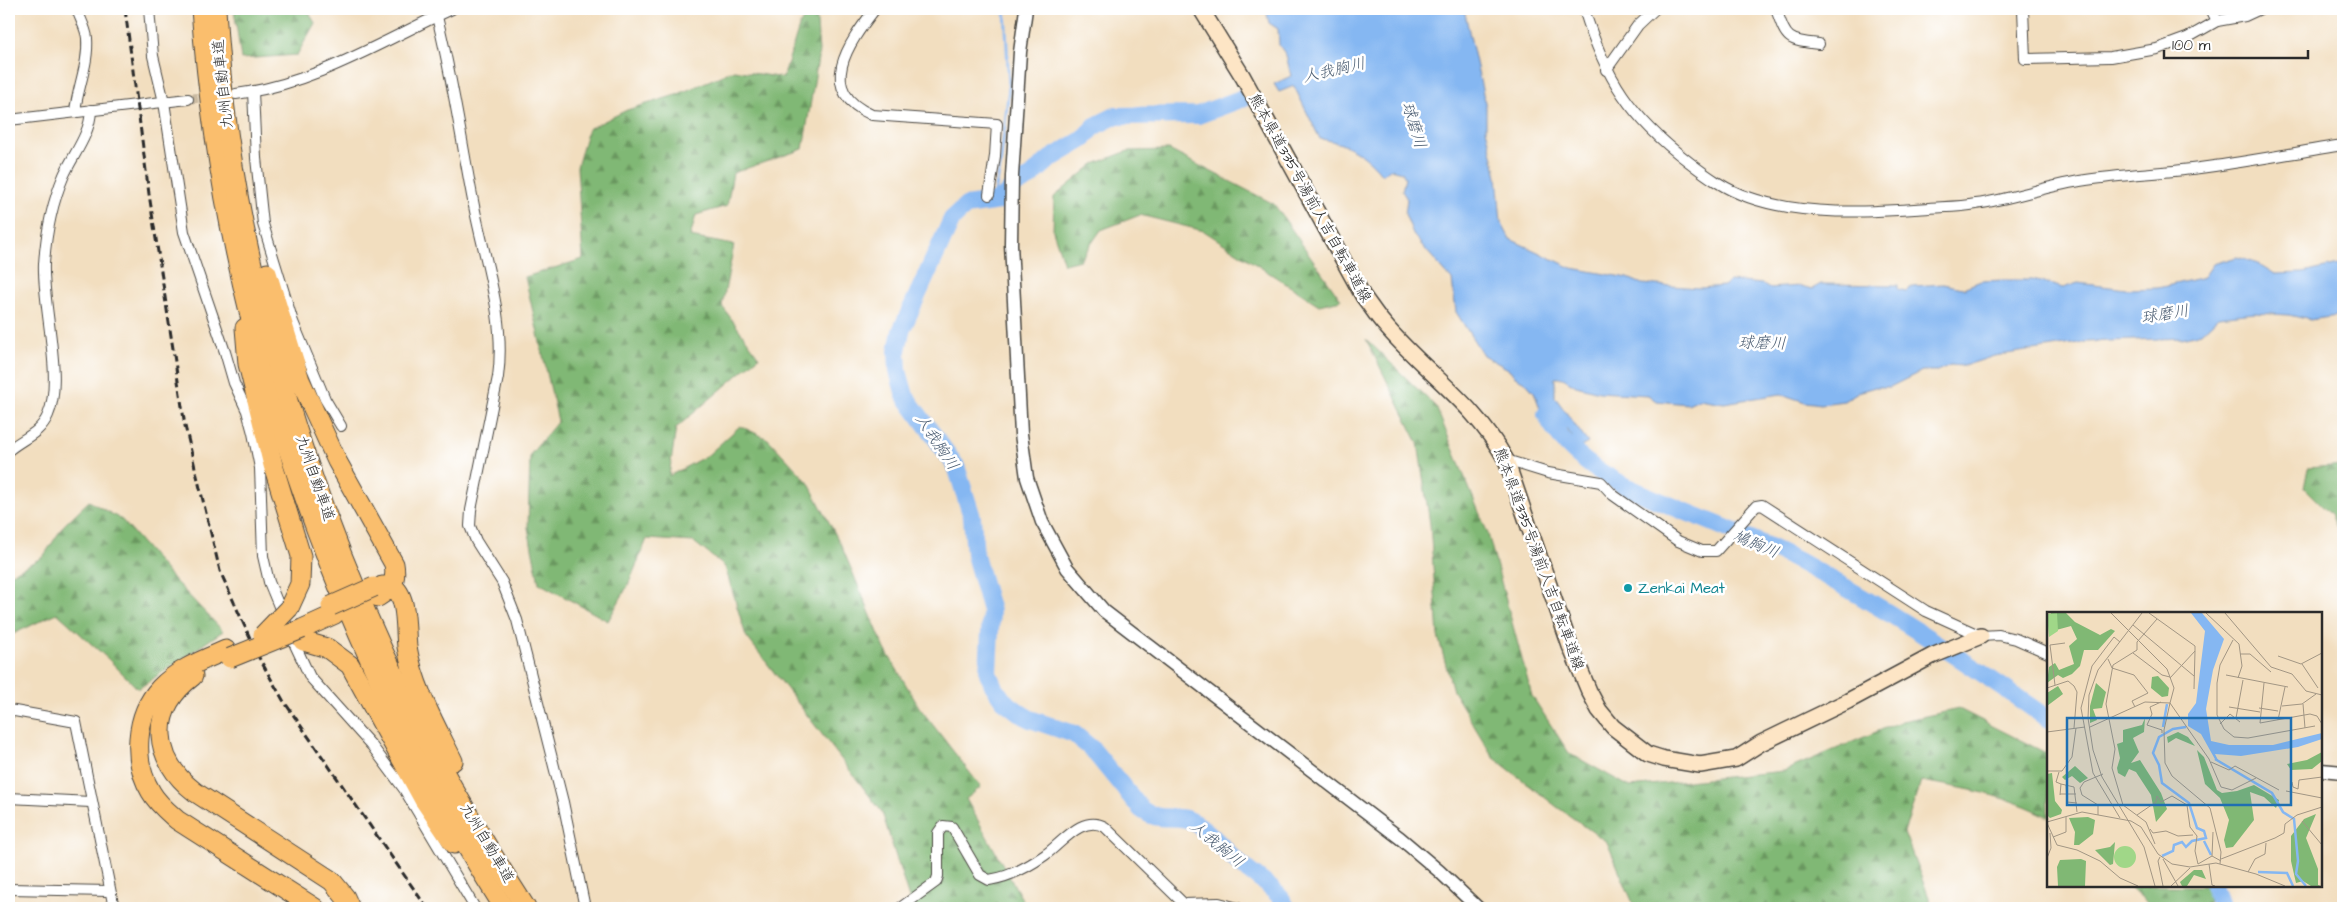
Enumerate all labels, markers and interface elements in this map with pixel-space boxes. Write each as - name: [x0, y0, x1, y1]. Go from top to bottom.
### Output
- scale bar: [2164, 28, 2308, 60]
- text: 100 m: [2172, 35, 2211, 56]
- street label: 九州自動車道: [208, 38, 238, 130]
- water label: 人我胸川: [1300, 52, 1368, 88]
- street label: 熊本県道335号湯前人吉自転車道線: [1244, 90, 1376, 306]
- water label: 球磨川: [1396, 99, 1432, 151]
- water label: 球磨川: [2140, 299, 2190, 329]
- water label: 球磨川: [1738, 332, 1786, 354]
- water label: 人我胸川: [910, 409, 964, 475]
- street label: 九州自動車道: [290, 432, 340, 524]
- street label: 熊本県道335号湯前人吉自転車道線: [1489, 445, 1589, 673]
- water label: 鳩胸川: [1730, 524, 1782, 564]
- place label: Zenkai Meat: [1638, 578, 1725, 599]
- marker: Zenkai Meat: [1622, 582, 1634, 594]
- inset map: [2047, 612, 2322, 887]
- street label: 九州自動車道: [455, 799, 519, 887]
- water label: 人我胸川: [1185, 815, 1249, 873]

